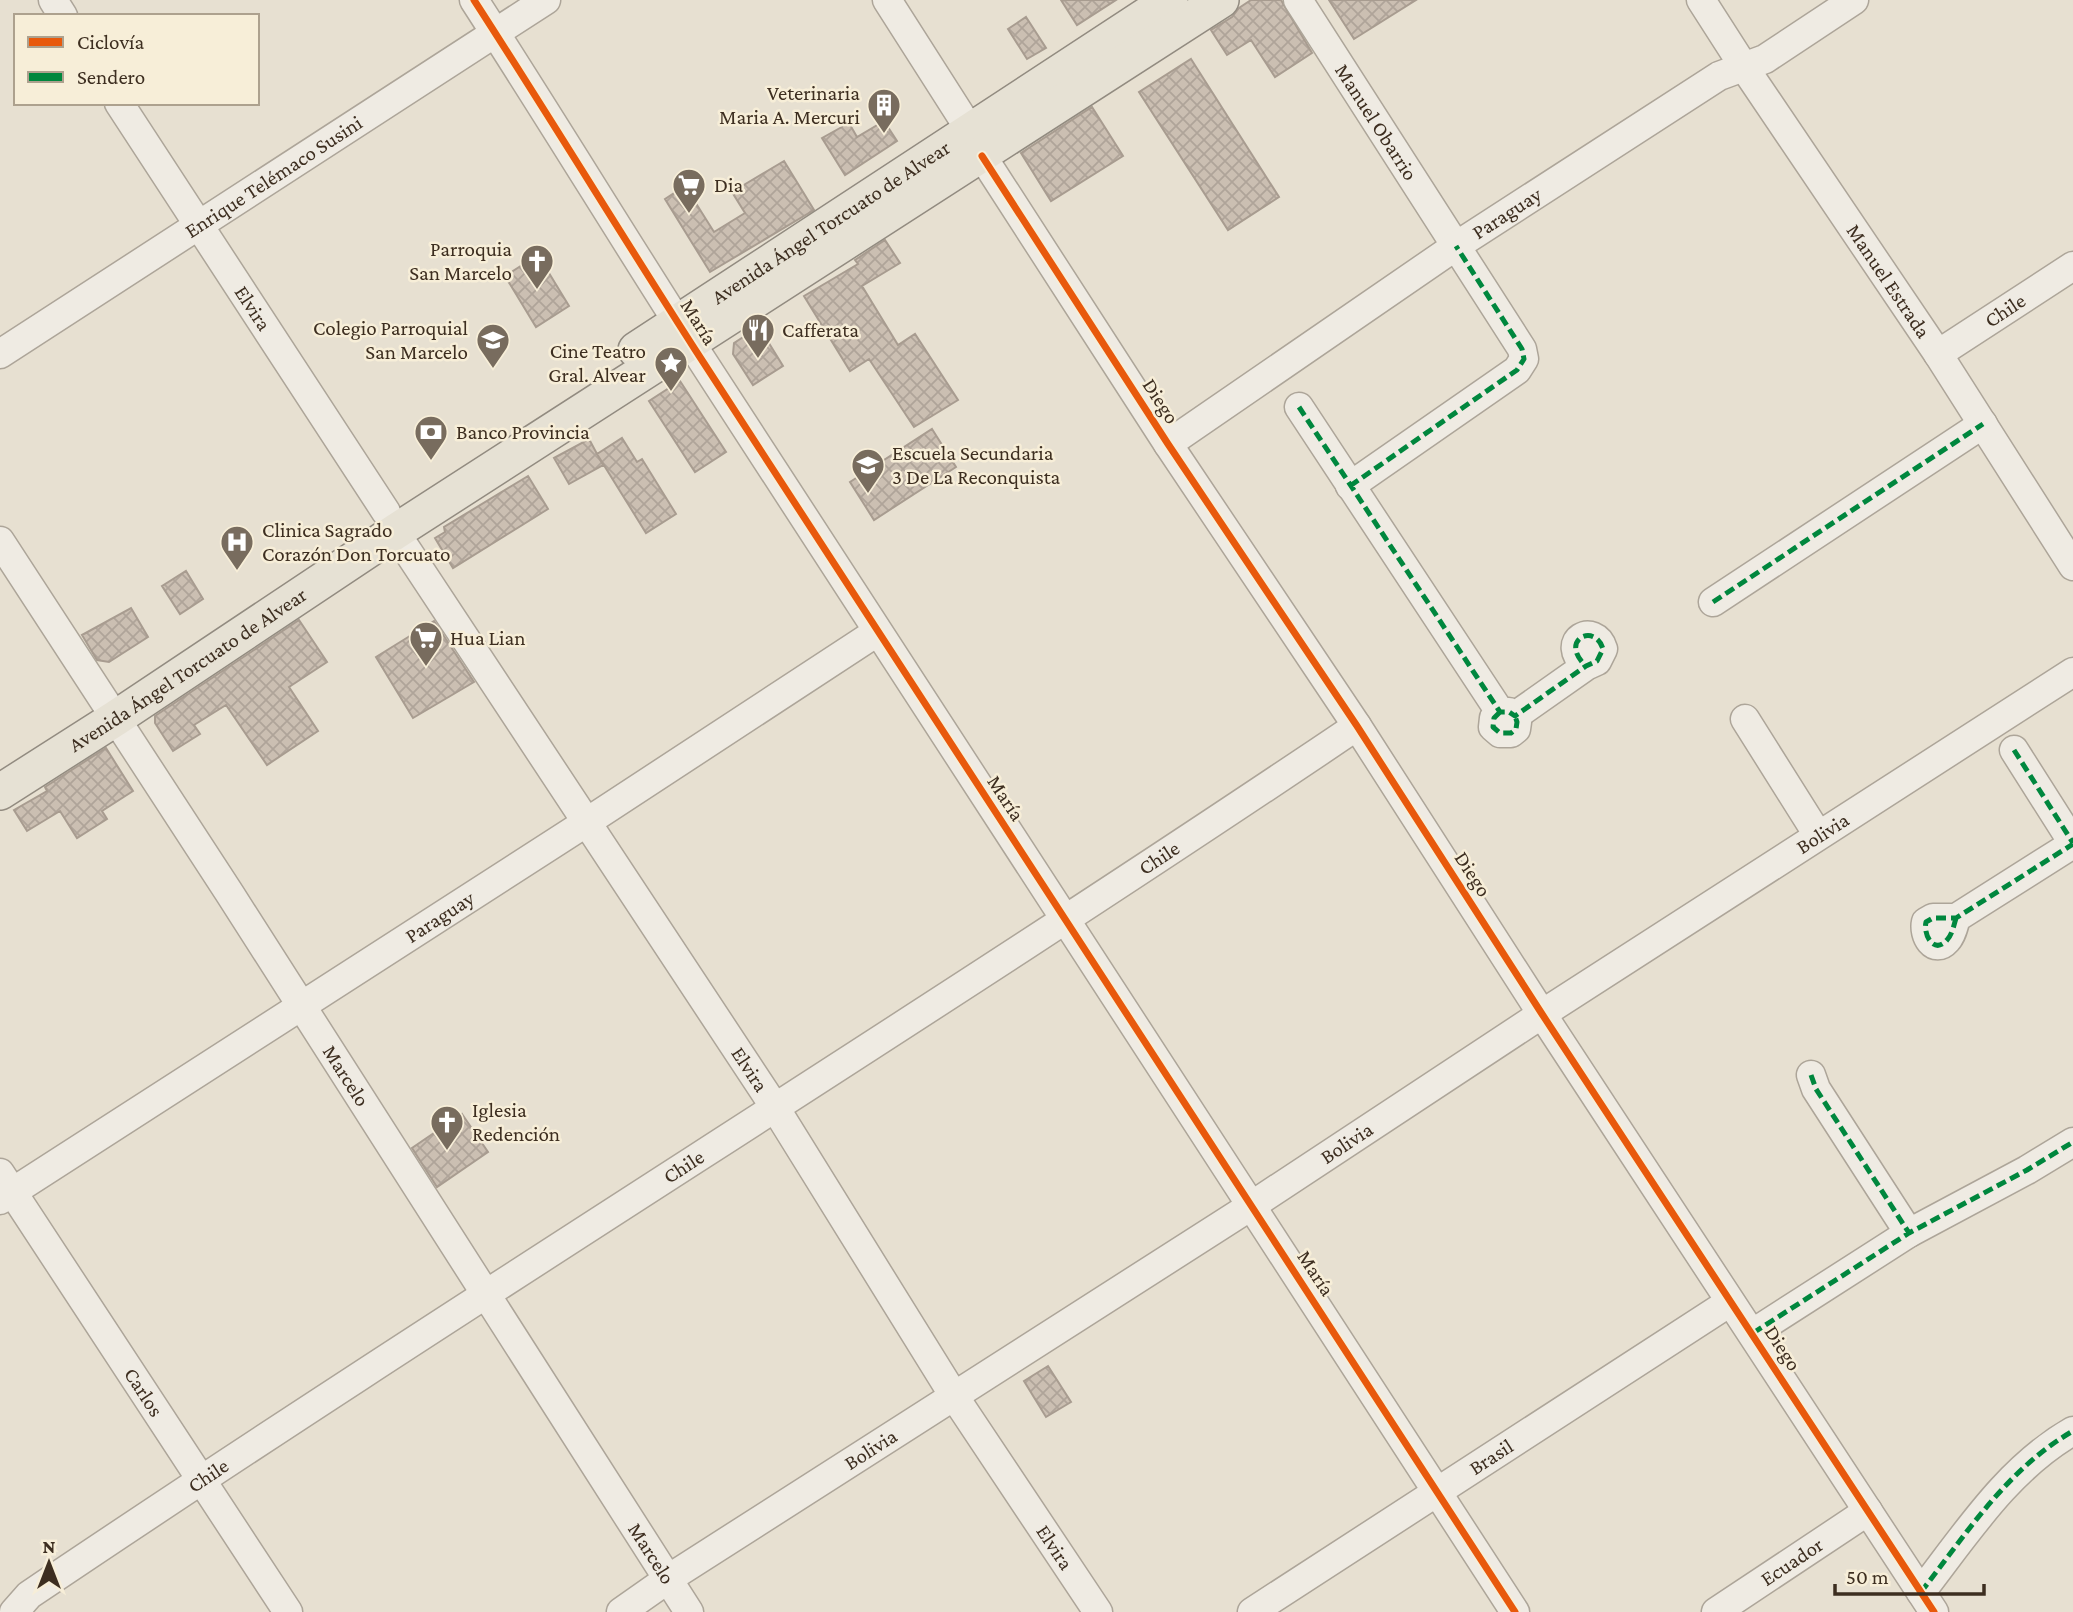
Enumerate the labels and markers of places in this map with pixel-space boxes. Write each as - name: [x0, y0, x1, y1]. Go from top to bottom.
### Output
- place label: Veterinaria Maria A. Mercuri: [719, 81, 860, 129]
- building icon: Veterinaria Maria A. Mercuri: [865, 86, 903, 135]
- supermarket icon: Dia: [670, 166, 708, 215]
- place label: Dia: [714, 173, 743, 197]
- place label: Parroquia San Marcelo: [409, 237, 512, 285]
- church icon: Parroquia San Marcelo: [518, 242, 556, 291]
- restaurant icon: Cafferata: [739, 311, 777, 360]
- place label: Colegio Parroquial San Marcelo: [313, 316, 468, 364]
- place label: Cafferata: [782, 318, 859, 342]
- school or university icon: Colegio Parroquial San Marcelo: [474, 321, 512, 370]
- place label: Cine Teatro Gral. Alvear: [548, 339, 647, 387]
- place icon: Cine Teatro Gral. Alvear: [652, 344, 690, 393]
- bank icon: Banco Provincia: [412, 413, 450, 462]
- place label: Banco Provincia: [456, 420, 590, 444]
- place label: Escuela Secundaria 3 De La Reconquista: [892, 441, 1061, 489]
- school or university icon: Escuela Secundaria 3 De La Reconquista: [849, 446, 887, 495]
- place label: Clinica Sagrado Corazón Don Torcuato: [262, 518, 450, 566]
- hospital icon: Clinica Sagrado Corazón Don Torcuato: [218, 523, 256, 572]
- supermarket icon: Hua Lian: [407, 619, 445, 668]
- place label: Hua Lian: [450, 626, 526, 650]
- place label: Iglesia Redención: [472, 1098, 560, 1146]
- church icon: Iglesia Redención: [428, 1103, 466, 1152]

